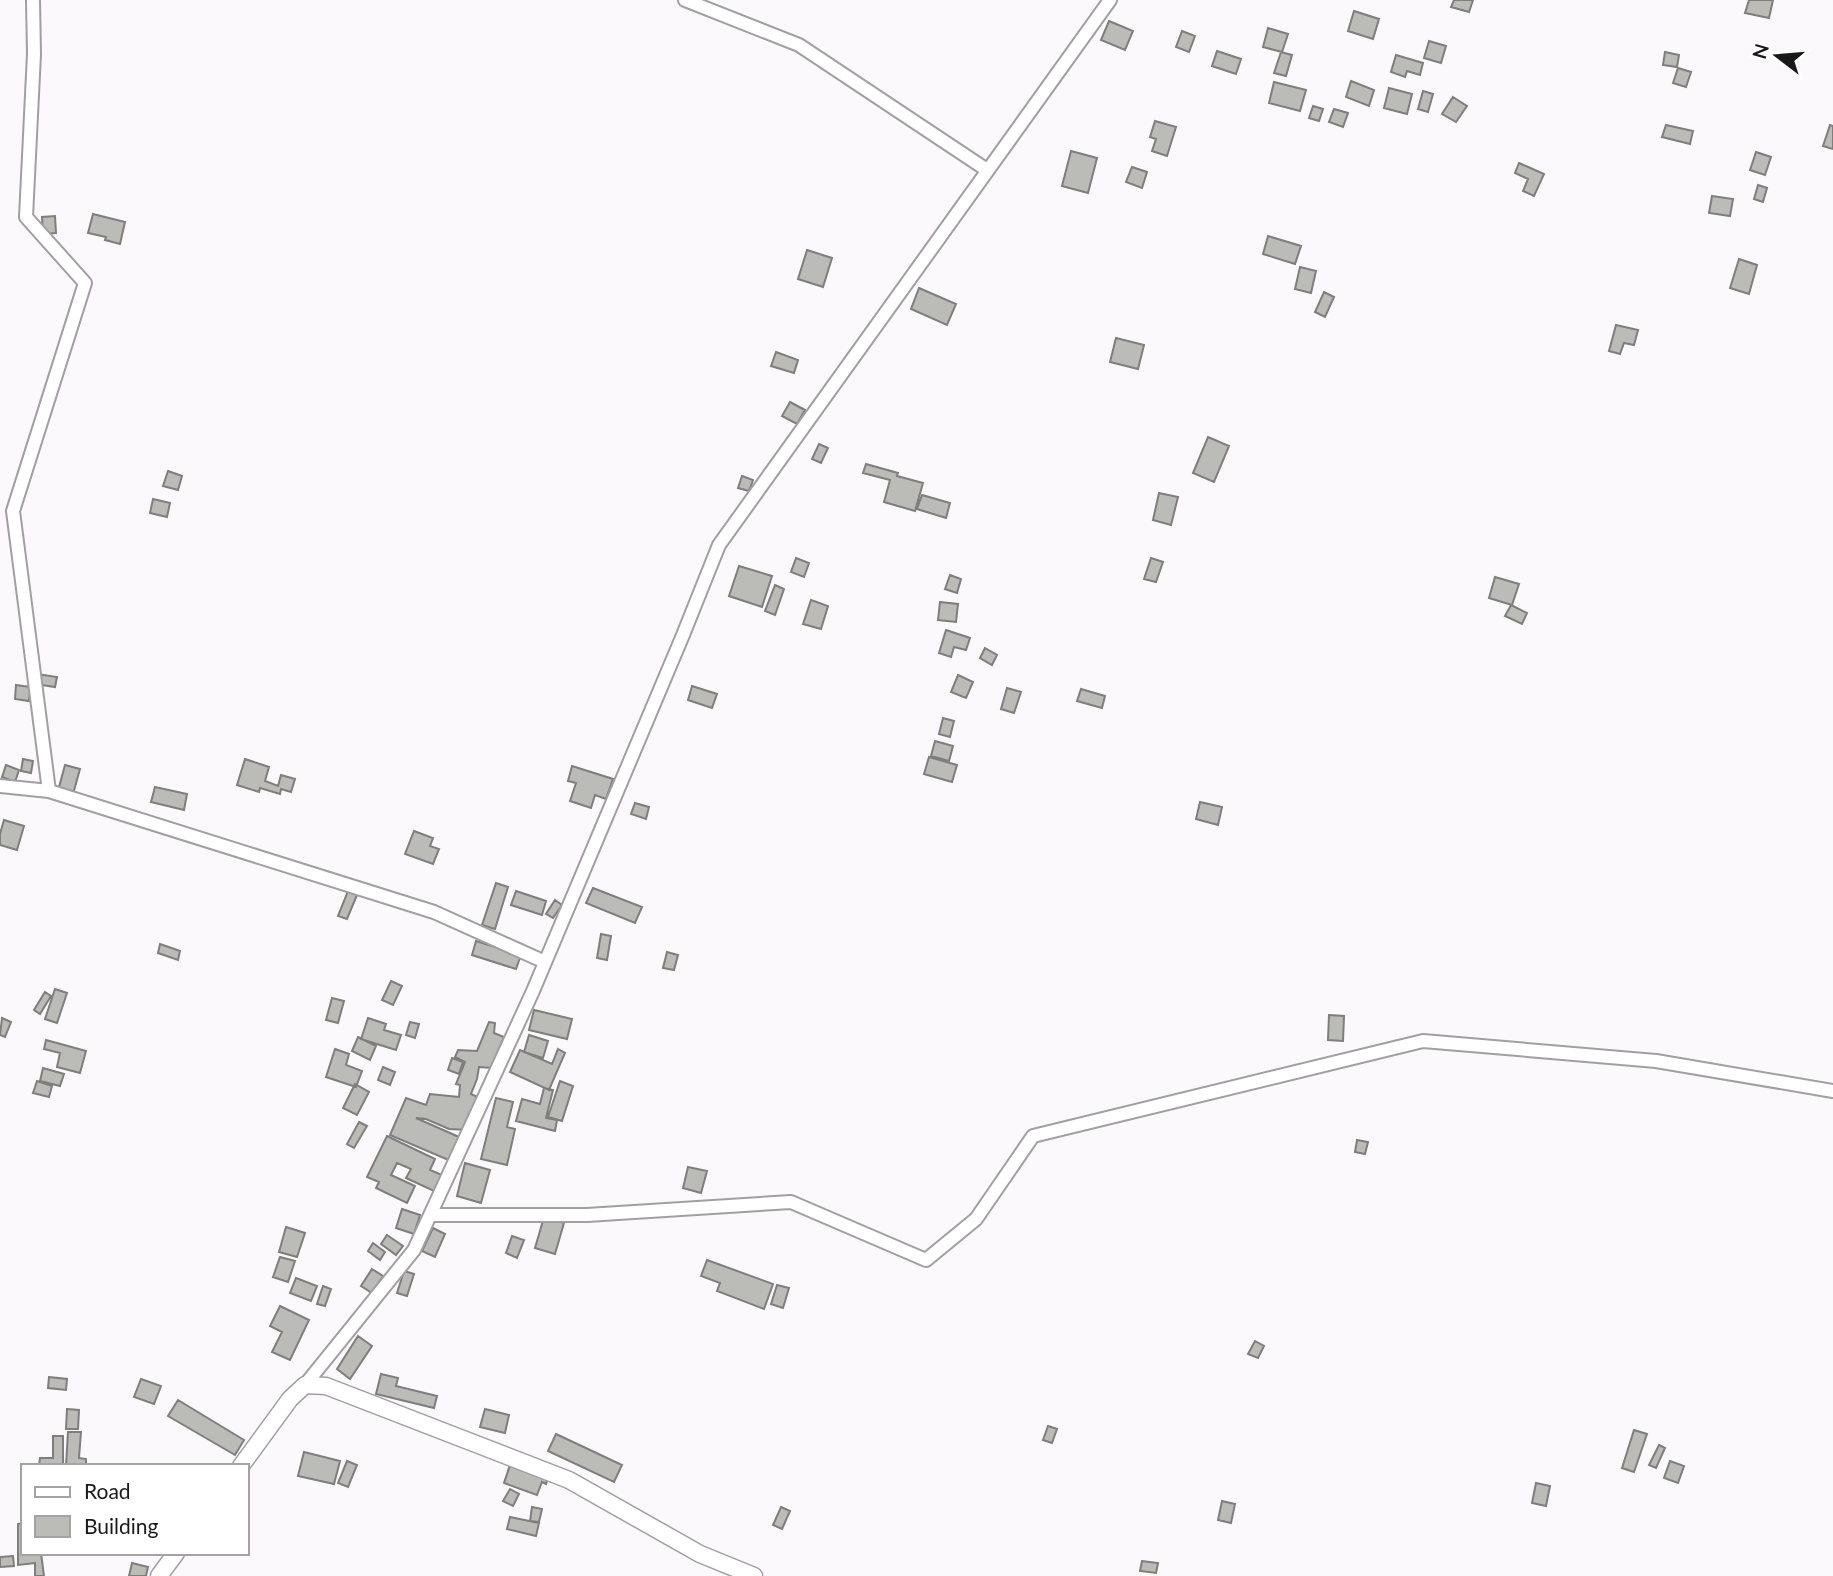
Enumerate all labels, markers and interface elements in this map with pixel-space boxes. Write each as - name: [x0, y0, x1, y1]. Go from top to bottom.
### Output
- north arrow: [1742, 21, 1812, 91]
- text: N: [1747, 41, 1773, 61]
- legend: [21, 1464, 248, 1555]
- text: Road: [84, 1478, 131, 1503]
- text: Building: [84, 1513, 159, 1538]

